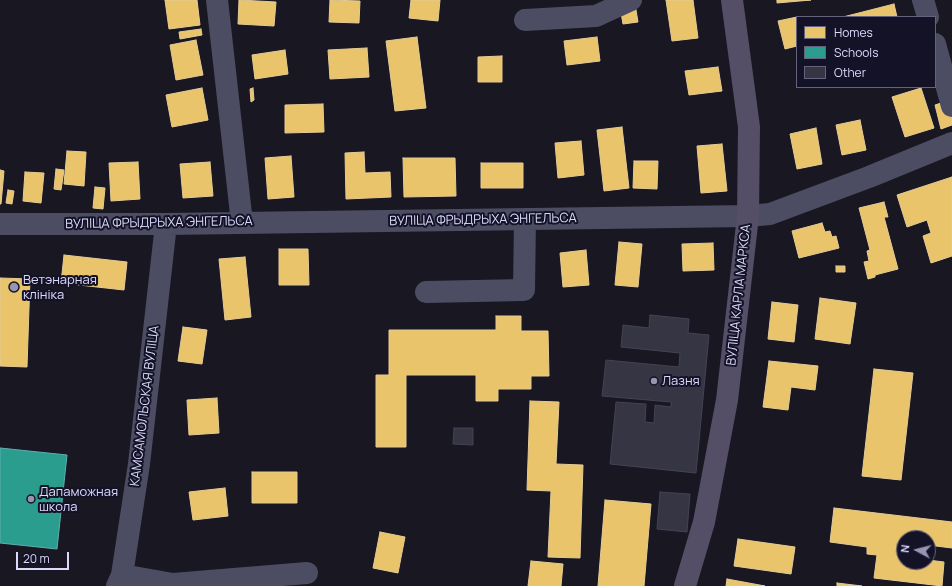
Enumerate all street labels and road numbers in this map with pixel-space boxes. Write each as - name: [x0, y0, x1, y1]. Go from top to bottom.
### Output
- street label: ВУЛІЦА ФРЫДРЫХА ЭНГЕЛЬСА: [389, 211, 577, 229]
- street label: ВУЛІЦА ФРЫДРЫХА ЭНГЕЛЬСА: [65, 214, 253, 232]
- street label: ВУЛІЦА КАРЛА МАРКСА: [724, 224, 754, 366]
- street label: КАМСАМОЛЬСКАЯ ВУЛІЦА: [127, 325, 163, 487]

